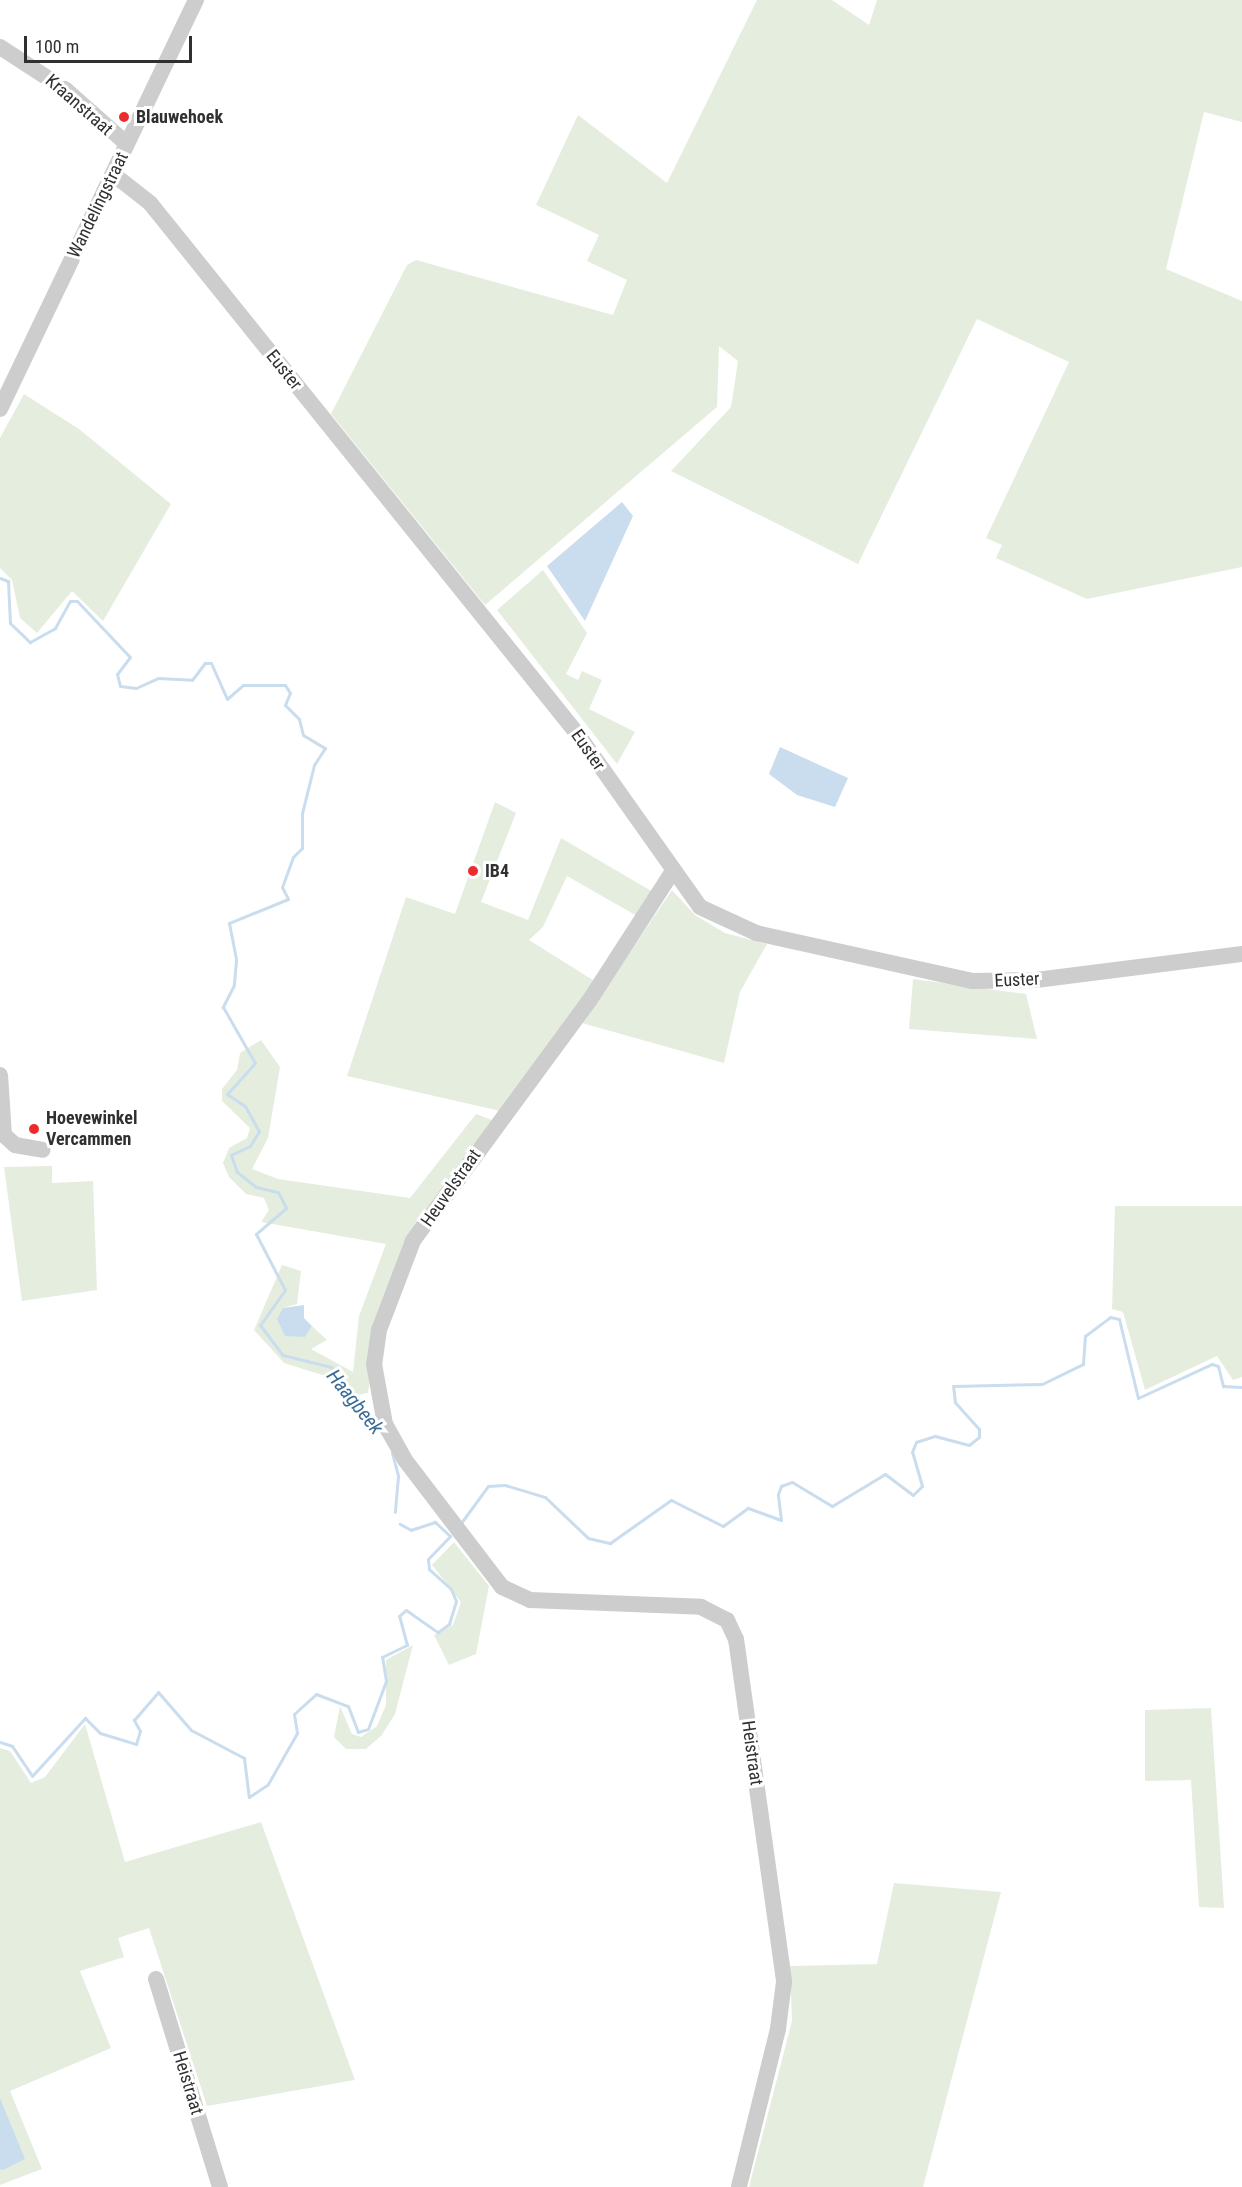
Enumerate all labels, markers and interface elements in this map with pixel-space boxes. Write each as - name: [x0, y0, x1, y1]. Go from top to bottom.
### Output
- scale bar: [27, 24, 195, 62]
- text: 100 m: [35, 36, 79, 57]
- street label: Kraanstraat: [41, 70, 117, 140]
- place label: Blauwehoek: [136, 106, 223, 128]
- marker: Blauwehoek: [117, 110, 131, 124]
- street label: Wandelingstraat: [63, 148, 133, 262]
- street label: Euster: [261, 346, 307, 394]
- street label: Euster: [566, 725, 610, 775]
- place label: IB4: [485, 860, 509, 882]
- marker: IB4: [466, 864, 480, 878]
- street label: Euster: [994, 968, 1040, 992]
- place label: Hoevewinkel Vercammen: [46, 1108, 137, 1150]
- marker: Hoevewinkel Vercammen: [27, 1122, 41, 1136]
- street label: Heuvelstraat: [416, 1145, 486, 1231]
- water label: Haagbeek: [322, 1365, 388, 1439]
- street label: Heistraat: [737, 1719, 767, 1787]
- street label: Heistraat: [168, 2049, 208, 2117]

